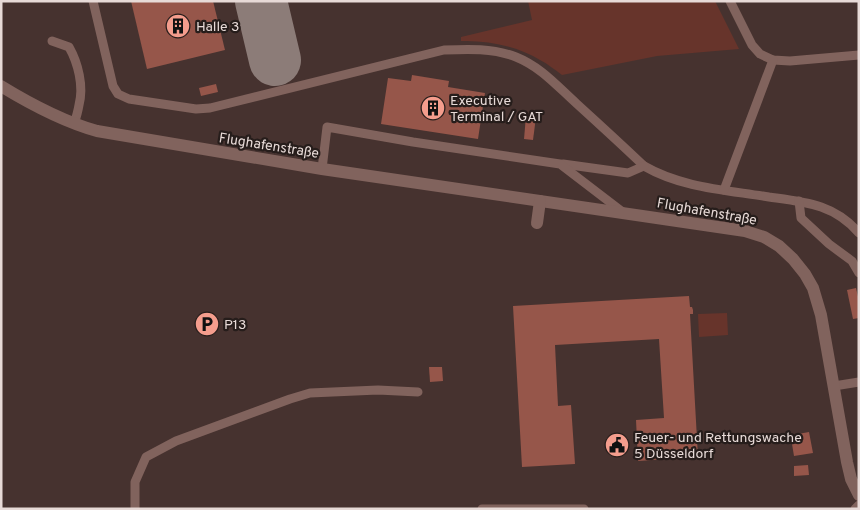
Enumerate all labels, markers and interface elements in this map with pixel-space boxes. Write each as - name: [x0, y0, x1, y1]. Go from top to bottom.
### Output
- building icon: Halle 3: [165, 13, 191, 39]
- place label: Halle 3: [196, 19, 239, 36]
- place label: Executive Terminal / GAT: [450, 93, 543, 126]
- building icon: Executive Terminal / GAT: [420, 95, 446, 121]
- street label: Flughafenstraße: [217, 130, 320, 163]
- street label: Flughafenstraße: [655, 195, 758, 230]
- parking icon: P13: [194, 311, 220, 337]
- place label: P13: [224, 317, 246, 334]
- place label: Feuer- und Rettungswache 5 Düsseldorf: [634, 430, 802, 463]
- public building icon: Feuer- und Rettungswache 5 Düsseldorf: [604, 432, 630, 458]

